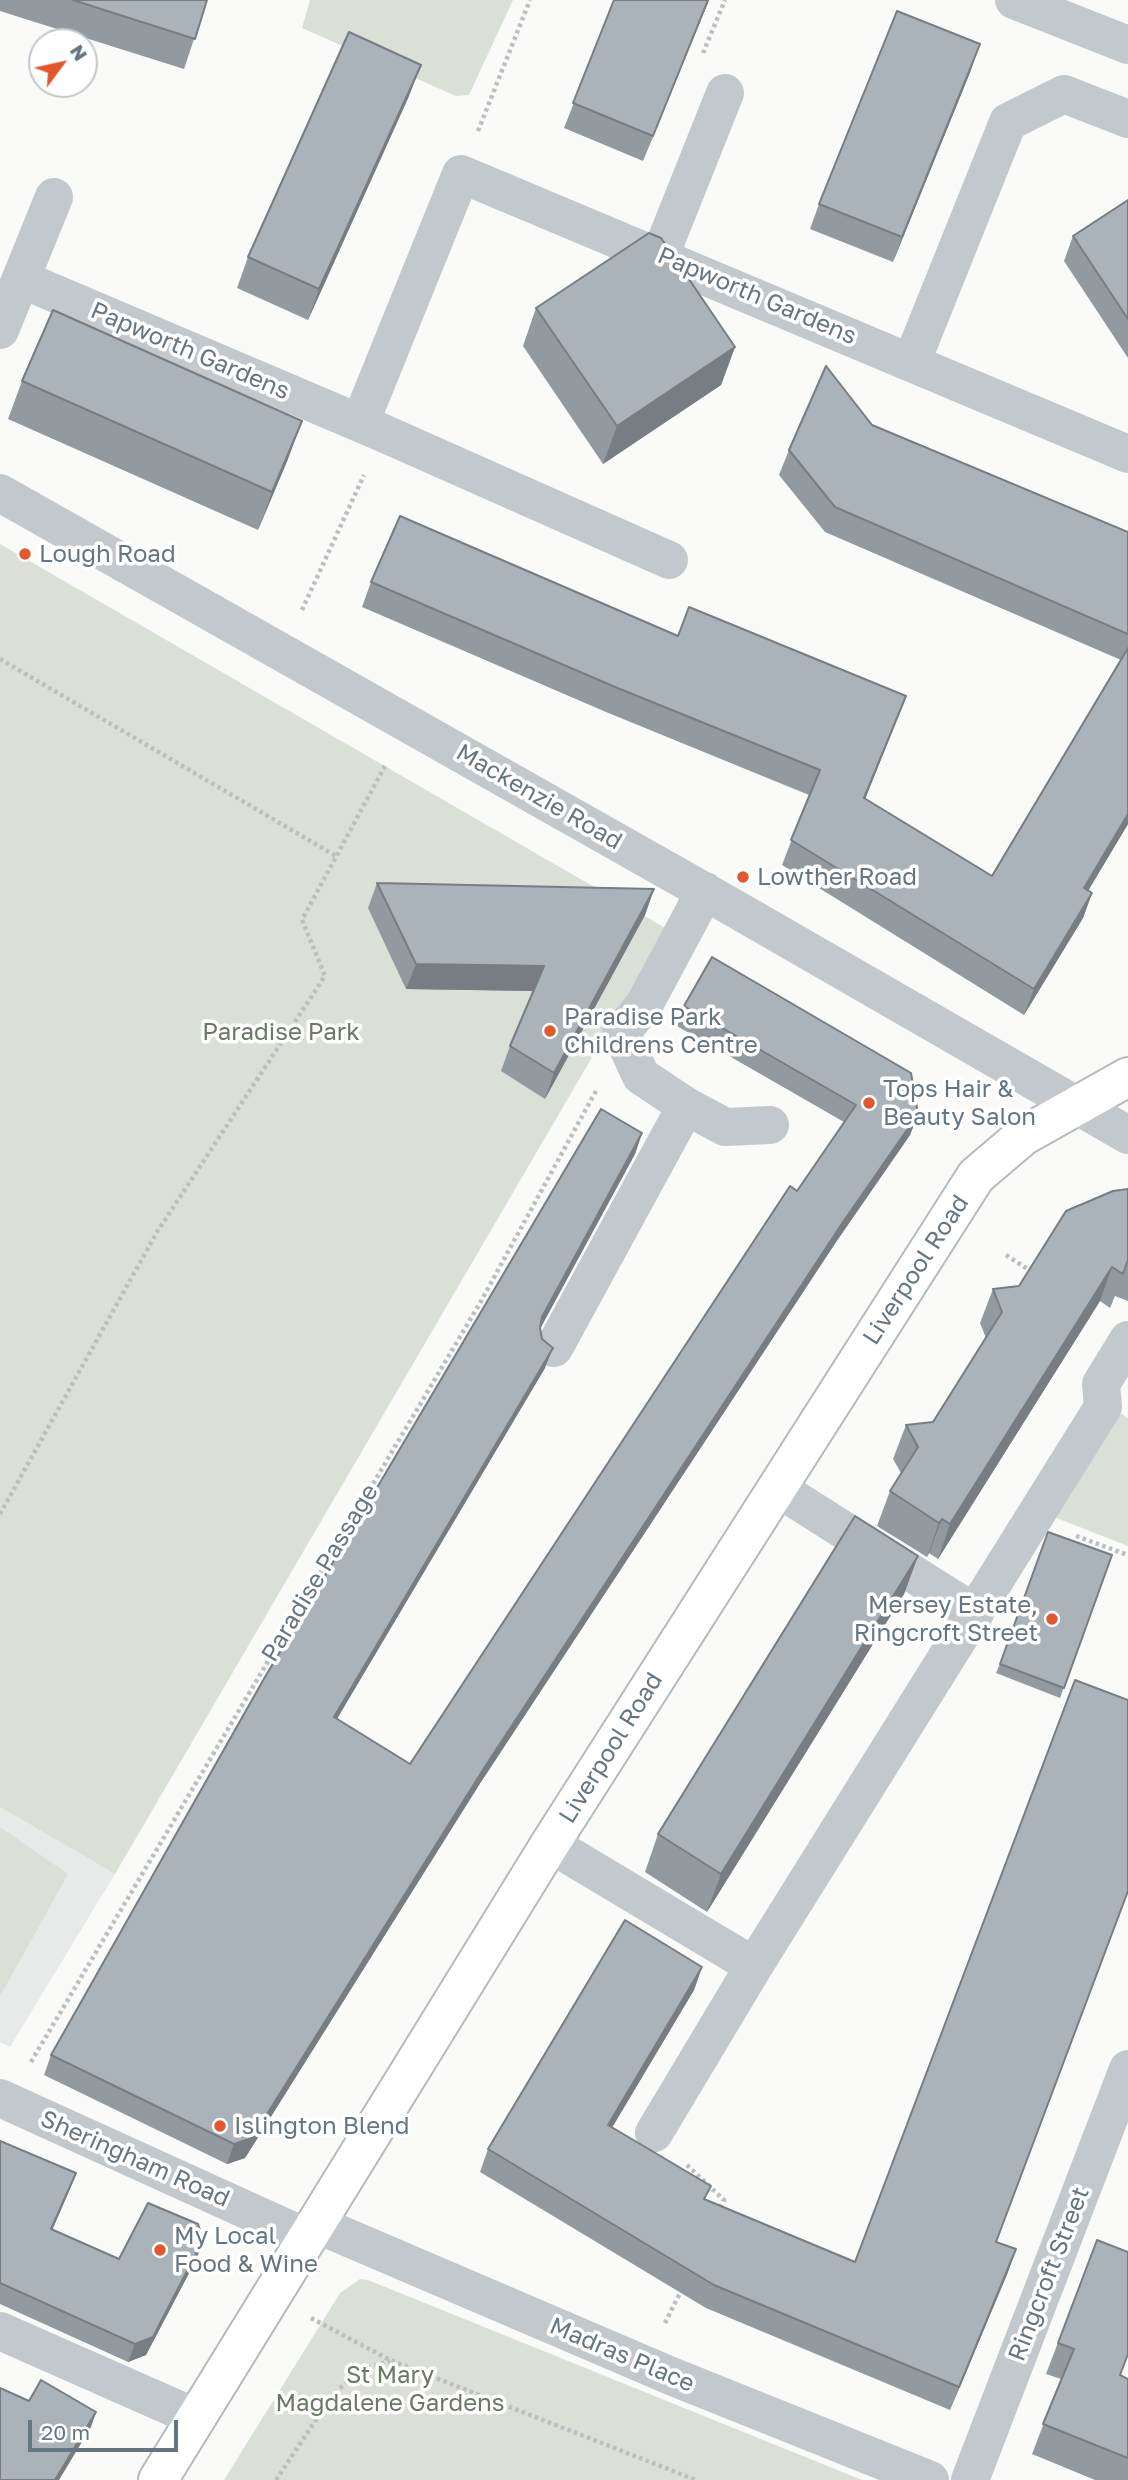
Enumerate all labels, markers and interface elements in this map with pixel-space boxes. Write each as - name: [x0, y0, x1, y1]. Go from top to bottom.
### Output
- north arrow: [28, 28, 98, 98]
- text: N: [66, 40, 93, 65]
- street label: Papworth Gardens: [653, 241, 861, 351]
- street label: Papworth Gardens: [86, 296, 294, 406]
- place label: Lough Road: [39, 540, 176, 568]
- marker: Lough Road: [17, 546, 33, 562]
- street label: Mackenzie Road: [451, 738, 627, 856]
- place label: Lowther Road: [757, 863, 917, 891]
- marker: Lowther Road: [735, 869, 751, 885]
- place label: Paradise Park Childrens Centre: [564, 1003, 758, 1059]
- park label: Paradise Park: [202, 1018, 360, 1046]
- marker: Paradise Park Childrens Centre: [542, 1023, 558, 1039]
- place label: Tops Hair & Beauty Salon: [883, 1075, 1036, 1131]
- marker: Tops Hair & Beauty Salon: [861, 1095, 877, 1111]
- street label: Liverpool Road: [857, 1190, 975, 1350]
- street label: Paradise Passage: [256, 1479, 384, 1667]
- place label: Mersey Estate, Ringcroft Street: [854, 1591, 1038, 1647]
- marker: Mersey Estate, Ringcroft Street: [1044, 1611, 1060, 1627]
- street label: Liverpool Road: [553, 1667, 669, 1829]
- street label: Sheringham Road: [36, 2104, 234, 2214]
- place label: Islington Blend: [234, 2112, 410, 2140]
- marker: Islington Blend: [212, 2118, 228, 2134]
- street label: Ringcroft Street: [1003, 2183, 1095, 2365]
- place label: My Local Food & Wine: [174, 2222, 318, 2278]
- marker: My Local Food & Wine: [152, 2242, 168, 2258]
- street label: Madras Place: [545, 2312, 699, 2398]
- park label: St Mary Magdalene Gardens: [275, 2361, 505, 2417]
- scale bar: [32, 2406, 182, 2450]
- text: 20 m: [41, 2419, 90, 2445]

